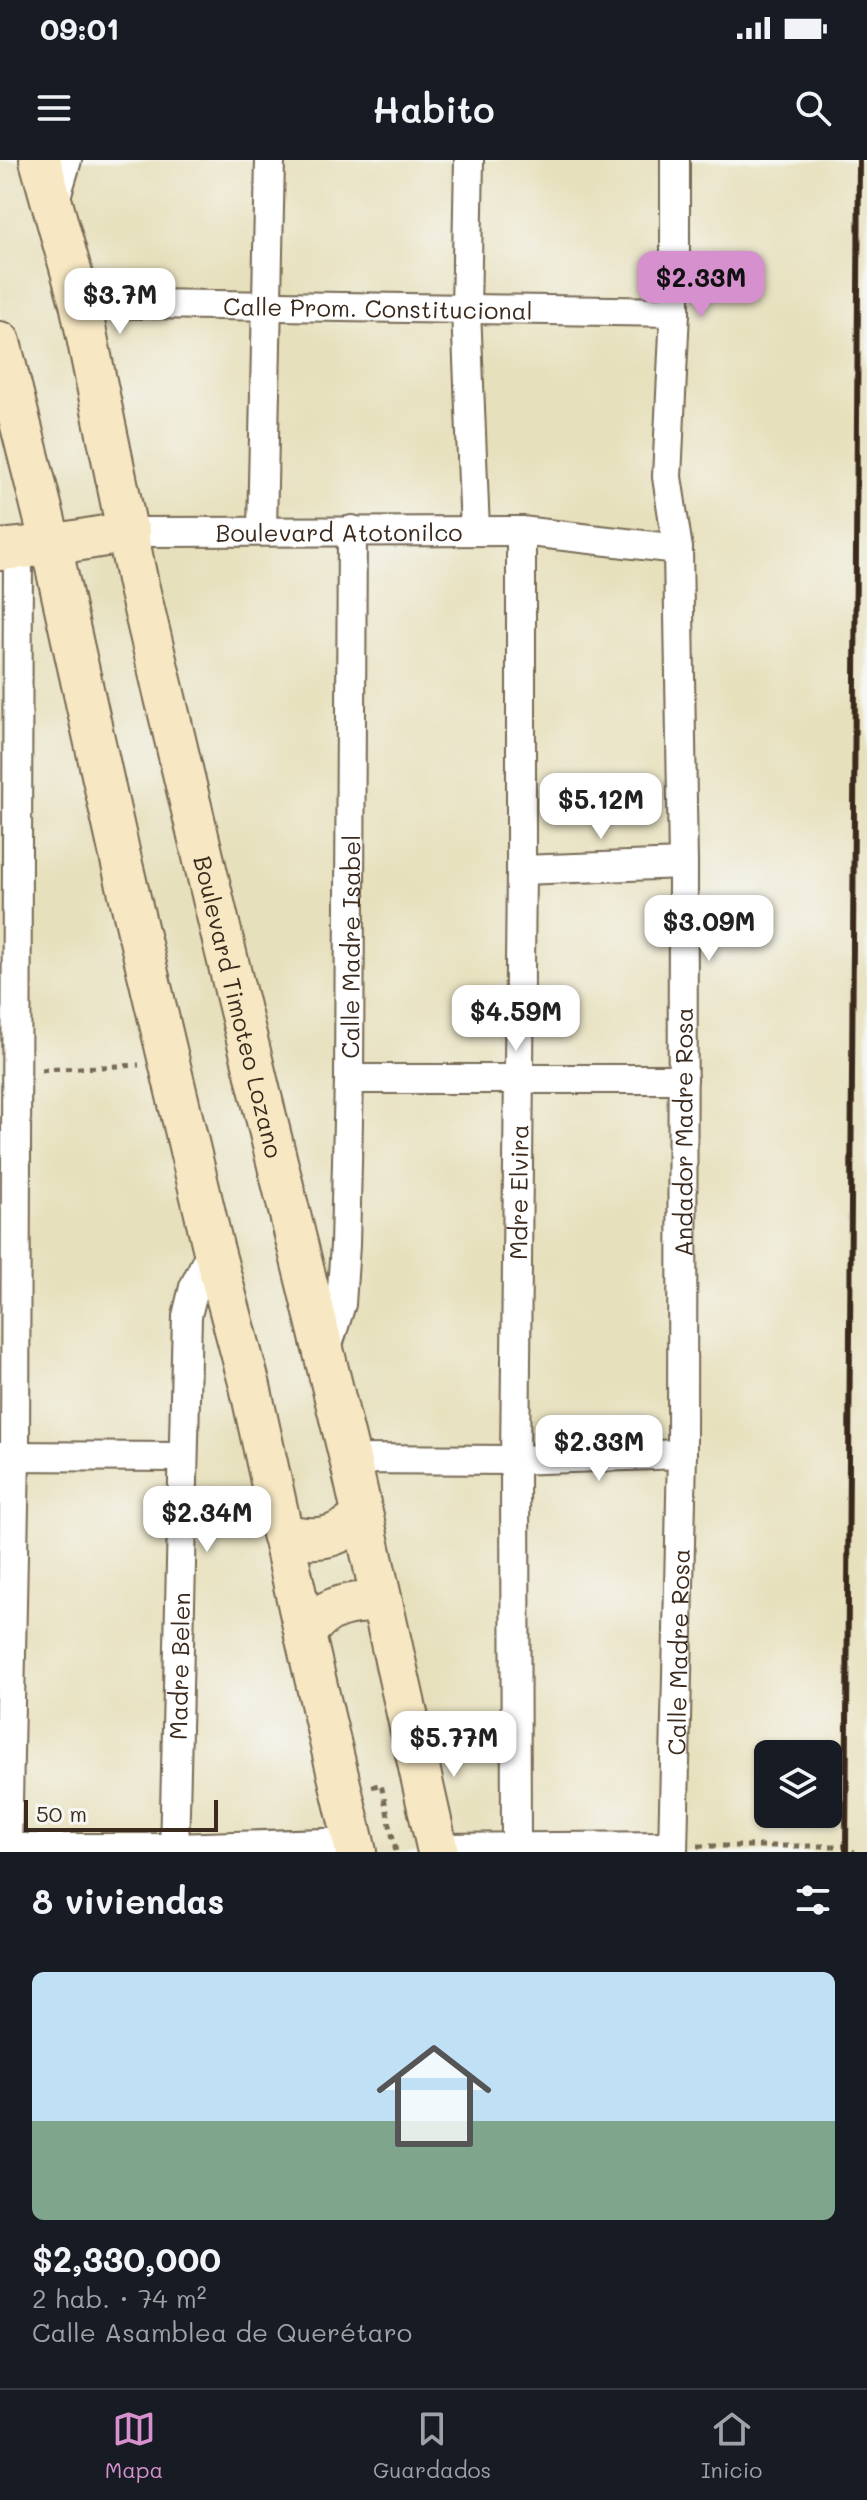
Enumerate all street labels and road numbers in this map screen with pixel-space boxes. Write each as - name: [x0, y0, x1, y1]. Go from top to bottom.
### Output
- street label: Calle Prom. Constitucional: [223, 290, 533, 325]
- street label: Boulevard Atotonilco: [215, 516, 463, 547]
- street label: Calle Madre Isabel: [334, 835, 366, 1059]
- street label: Boulevard Timoteo Lozano: [188, 852, 291, 1161]
- street label: Andador Madre Rosa: [667, 1007, 698, 1257]
- street label: Mdre Elvira: [502, 1124, 534, 1260]
- street label: Calle Madre Rosa: [660, 1548, 695, 1756]
- street label: Madre Belen: [161, 1592, 196, 1740]

